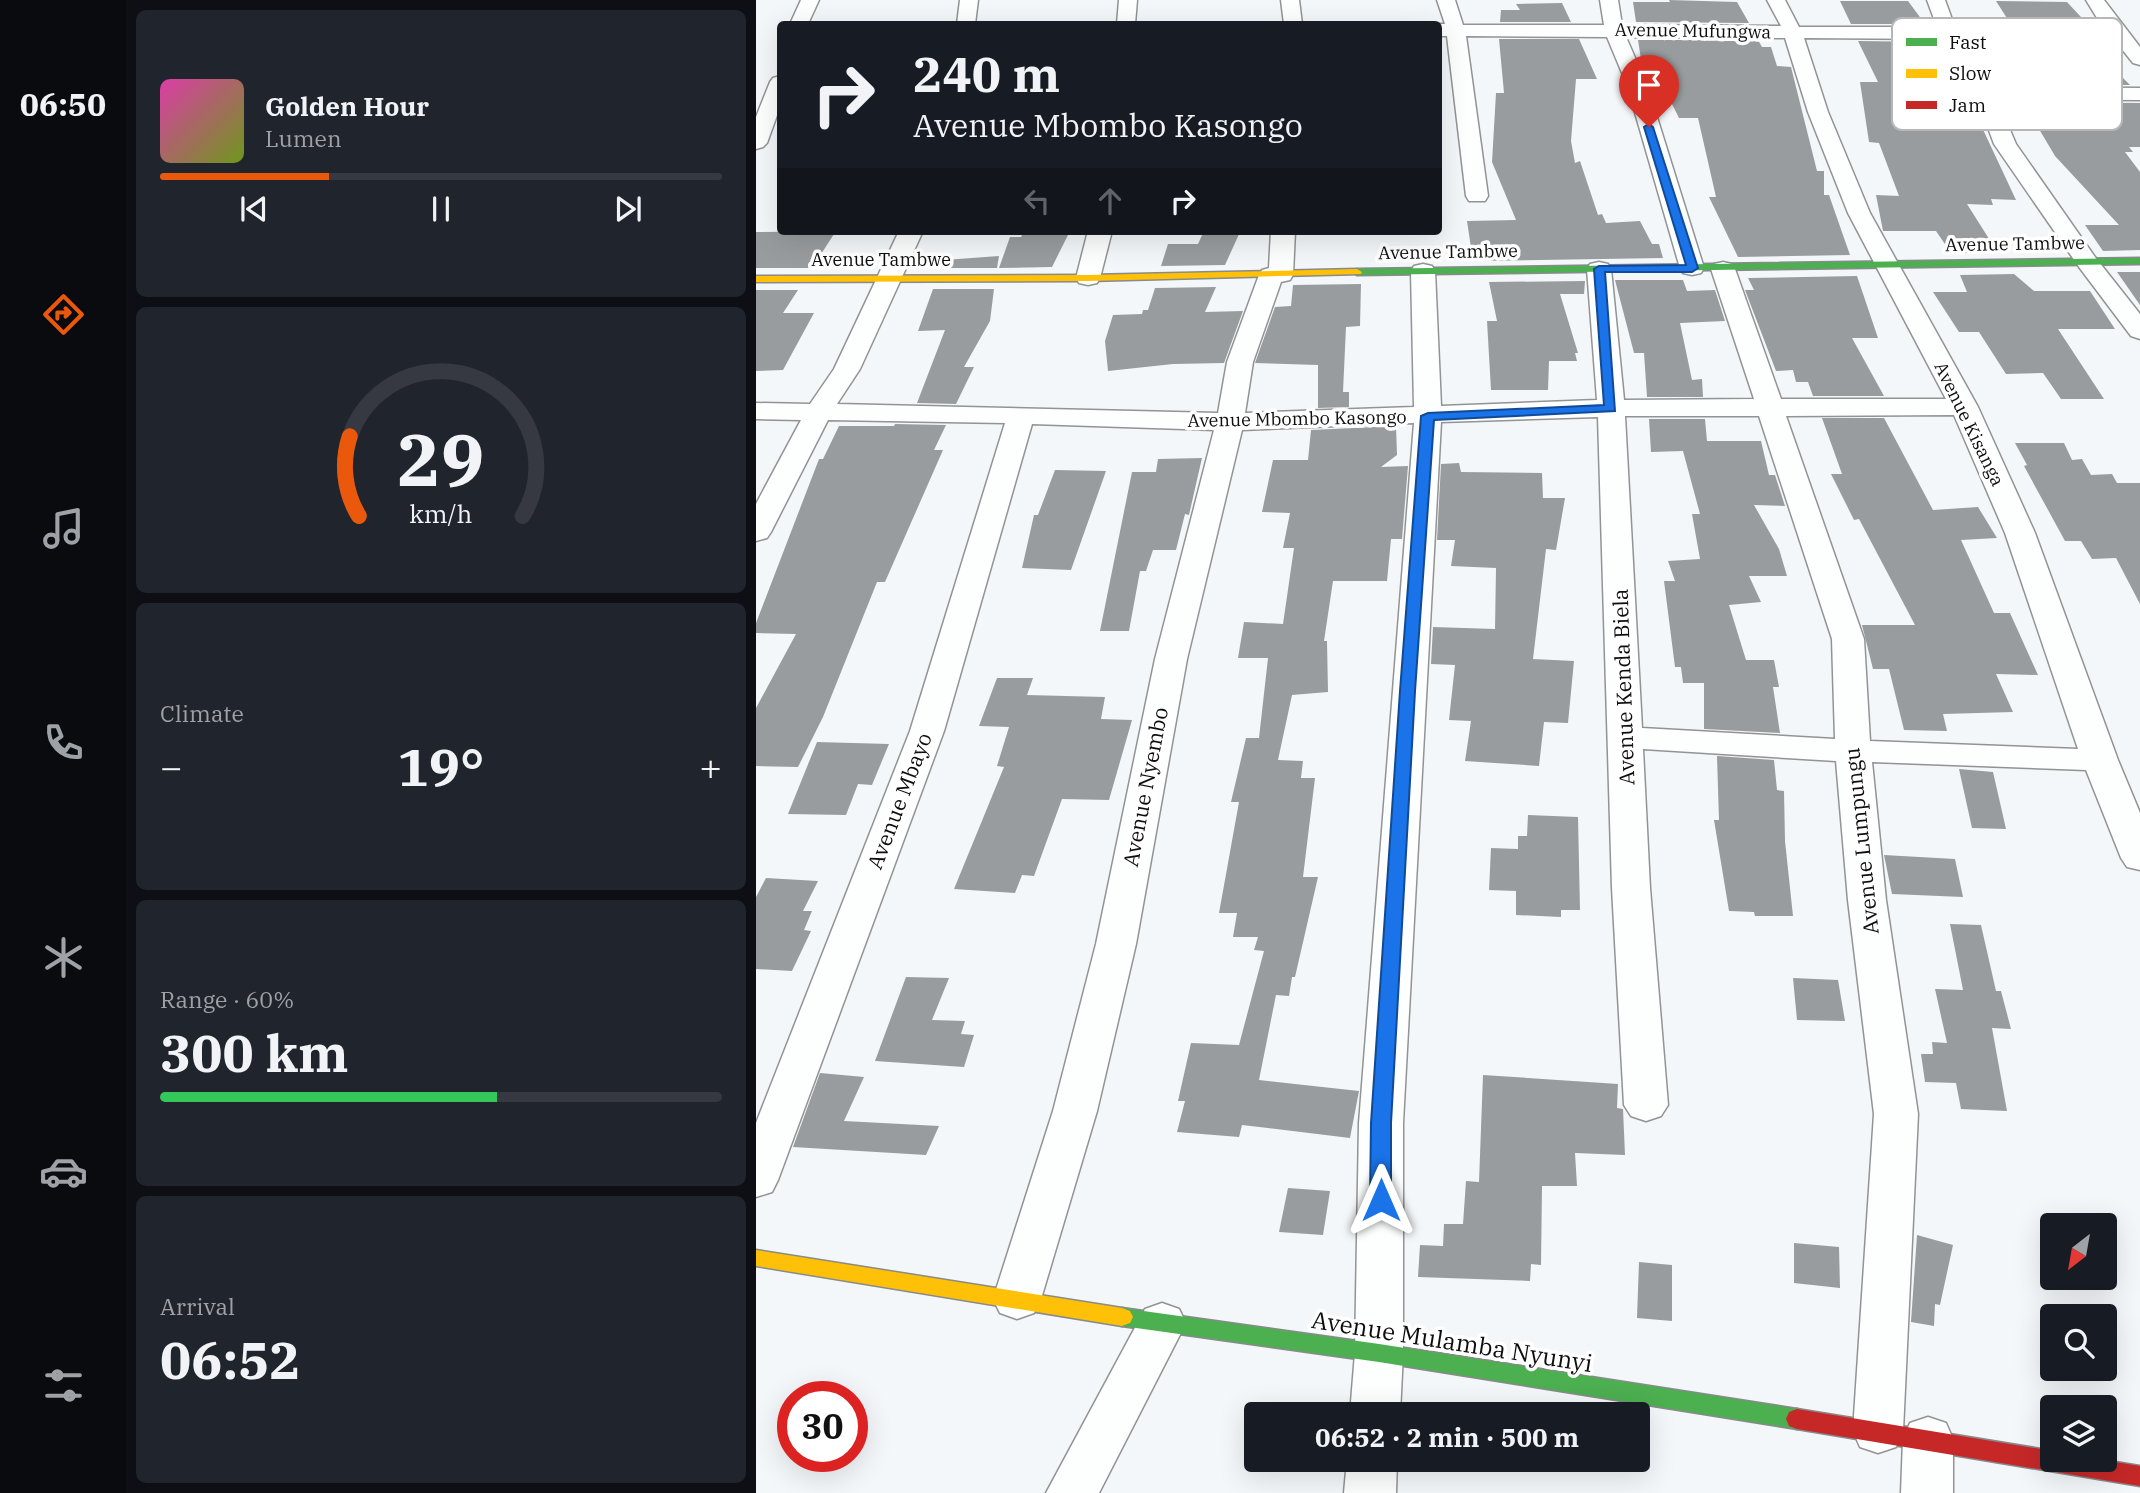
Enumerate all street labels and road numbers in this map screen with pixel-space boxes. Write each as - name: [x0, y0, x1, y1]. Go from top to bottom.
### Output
- street label: Avenue Mufungwa: [1615, 18, 1772, 43]
- street label: Avenue Tambwe: [1945, 231, 2085, 256]
- street label: Avenue Tambwe: [1378, 239, 1518, 264]
- street label: Avenue Tambwe: [811, 248, 951, 271]
- street label: Avenue Kisanga: [1929, 358, 2010, 490]
- street label: Avenue Mbombo Kasongo: [1187, 405, 1407, 432]
- street label: Avenue Kenda Biela: [1606, 588, 1640, 786]
- street label: Avenue Nyembo: [1116, 705, 1174, 869]
- street label: Avenue Mbayo: [860, 728, 938, 873]
- street label: Avenue Lumpungu: [1837, 746, 1885, 936]
- street label: Avenue Mulamba Nyunyi: [1309, 1303, 1595, 1379]

